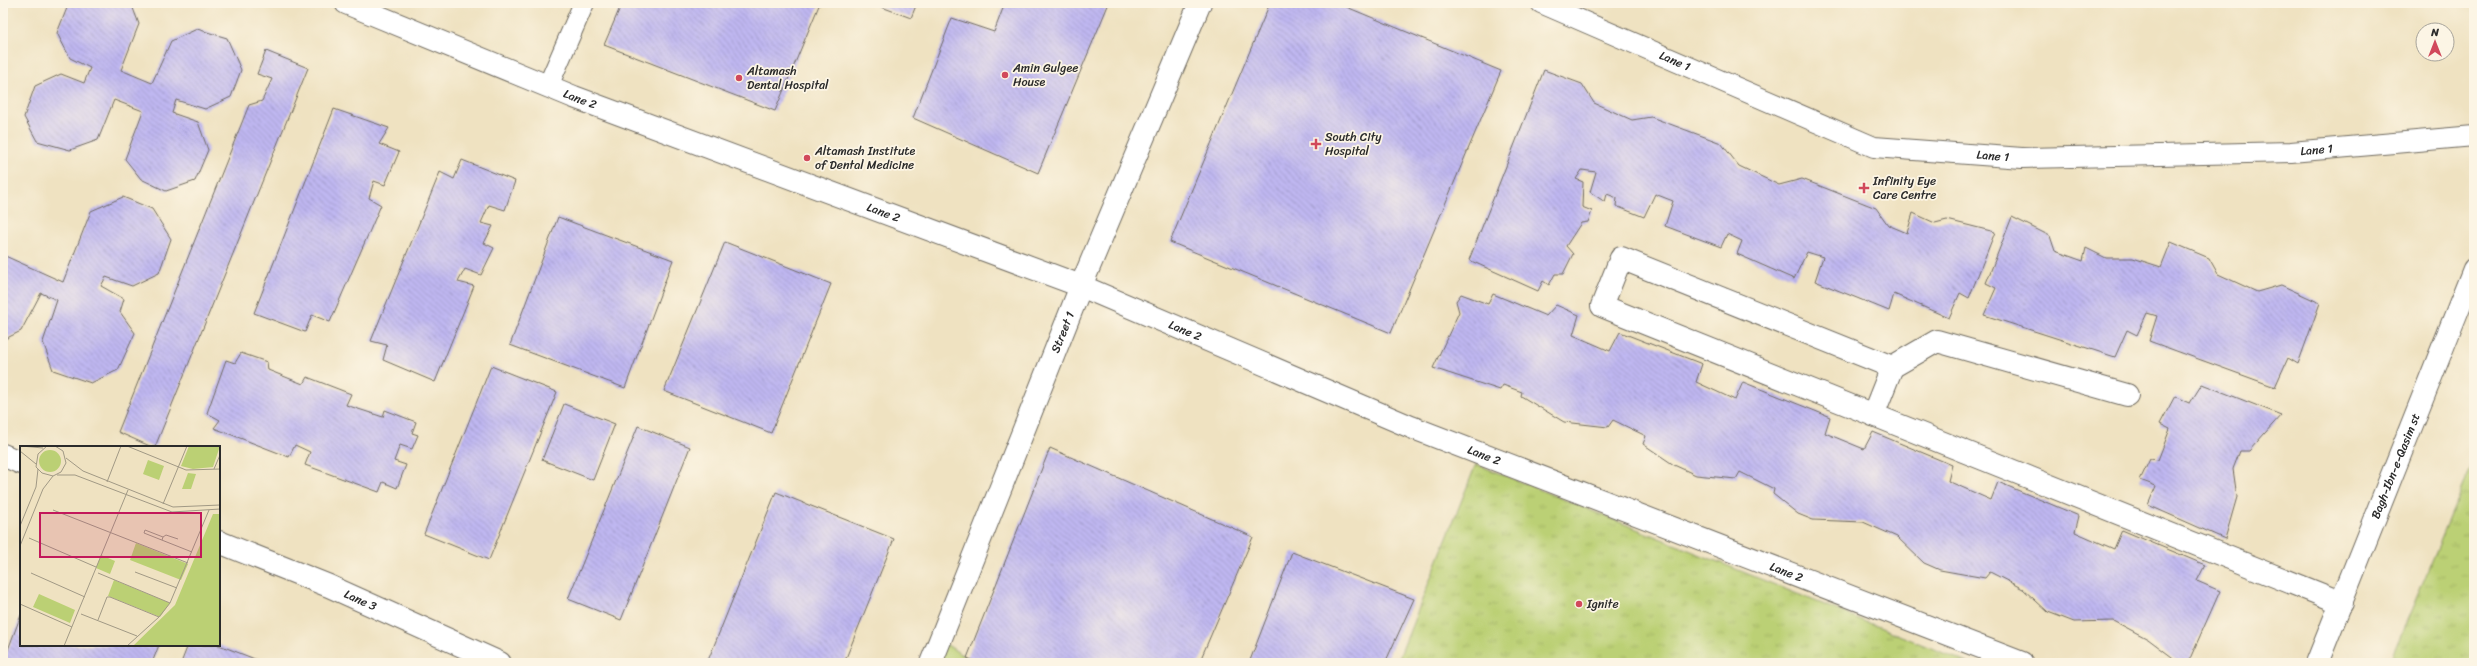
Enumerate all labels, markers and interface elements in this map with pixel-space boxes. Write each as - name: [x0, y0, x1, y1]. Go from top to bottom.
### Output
- north arrow: [2415, 22, 2455, 62]
- text: N: [2430, 23, 2439, 42]
- street label: Lane 1: [1656, 44, 1694, 77]
- place label: Amin Gulgee House: [1012, 57, 1078, 93]
- place label: Altamash Dental Hospital: [746, 60, 829, 96]
- marker: Amin Gulgee House: [1000, 70, 1010, 80]
- marker: Altamash Dental Hospital: [734, 73, 744, 83]
- street label: Lane 2: [560, 83, 600, 116]
- place label: South City Hospital: [1325, 126, 1382, 162]
- street label: Lane 1: [2299, 137, 2334, 162]
- marker: South City Hospital: [1310, 138, 1322, 150]
- place label: Altamash Institute of Dental Medicine: [814, 140, 916, 176]
- street label: Lane 1: [1976, 144, 2010, 168]
- marker: Altamash Institute of Dental Medicine: [802, 153, 812, 163]
- place label: Infinity Eye Care Centre: [1872, 170, 1936, 206]
- marker: Infinity Eye Care Centre: [1858, 182, 1870, 194]
- street label: Lane 2: [864, 196, 904, 229]
- street label: Street 1: [1044, 308, 1081, 356]
- street label: Lane 2: [1165, 314, 1205, 347]
- street label: Bagh-Ibn-e-Qasim st: [2364, 410, 2426, 522]
- street label: Lane 2: [1464, 439, 1504, 472]
- inset map: [20, 446, 220, 646]
- street label: Lane 2: [1766, 556, 1806, 588]
- street label: Lane 3: [340, 583, 381, 617]
- place label: Ignite: [1586, 593, 1619, 615]
- marker: Ignite: [1574, 599, 1584, 609]

